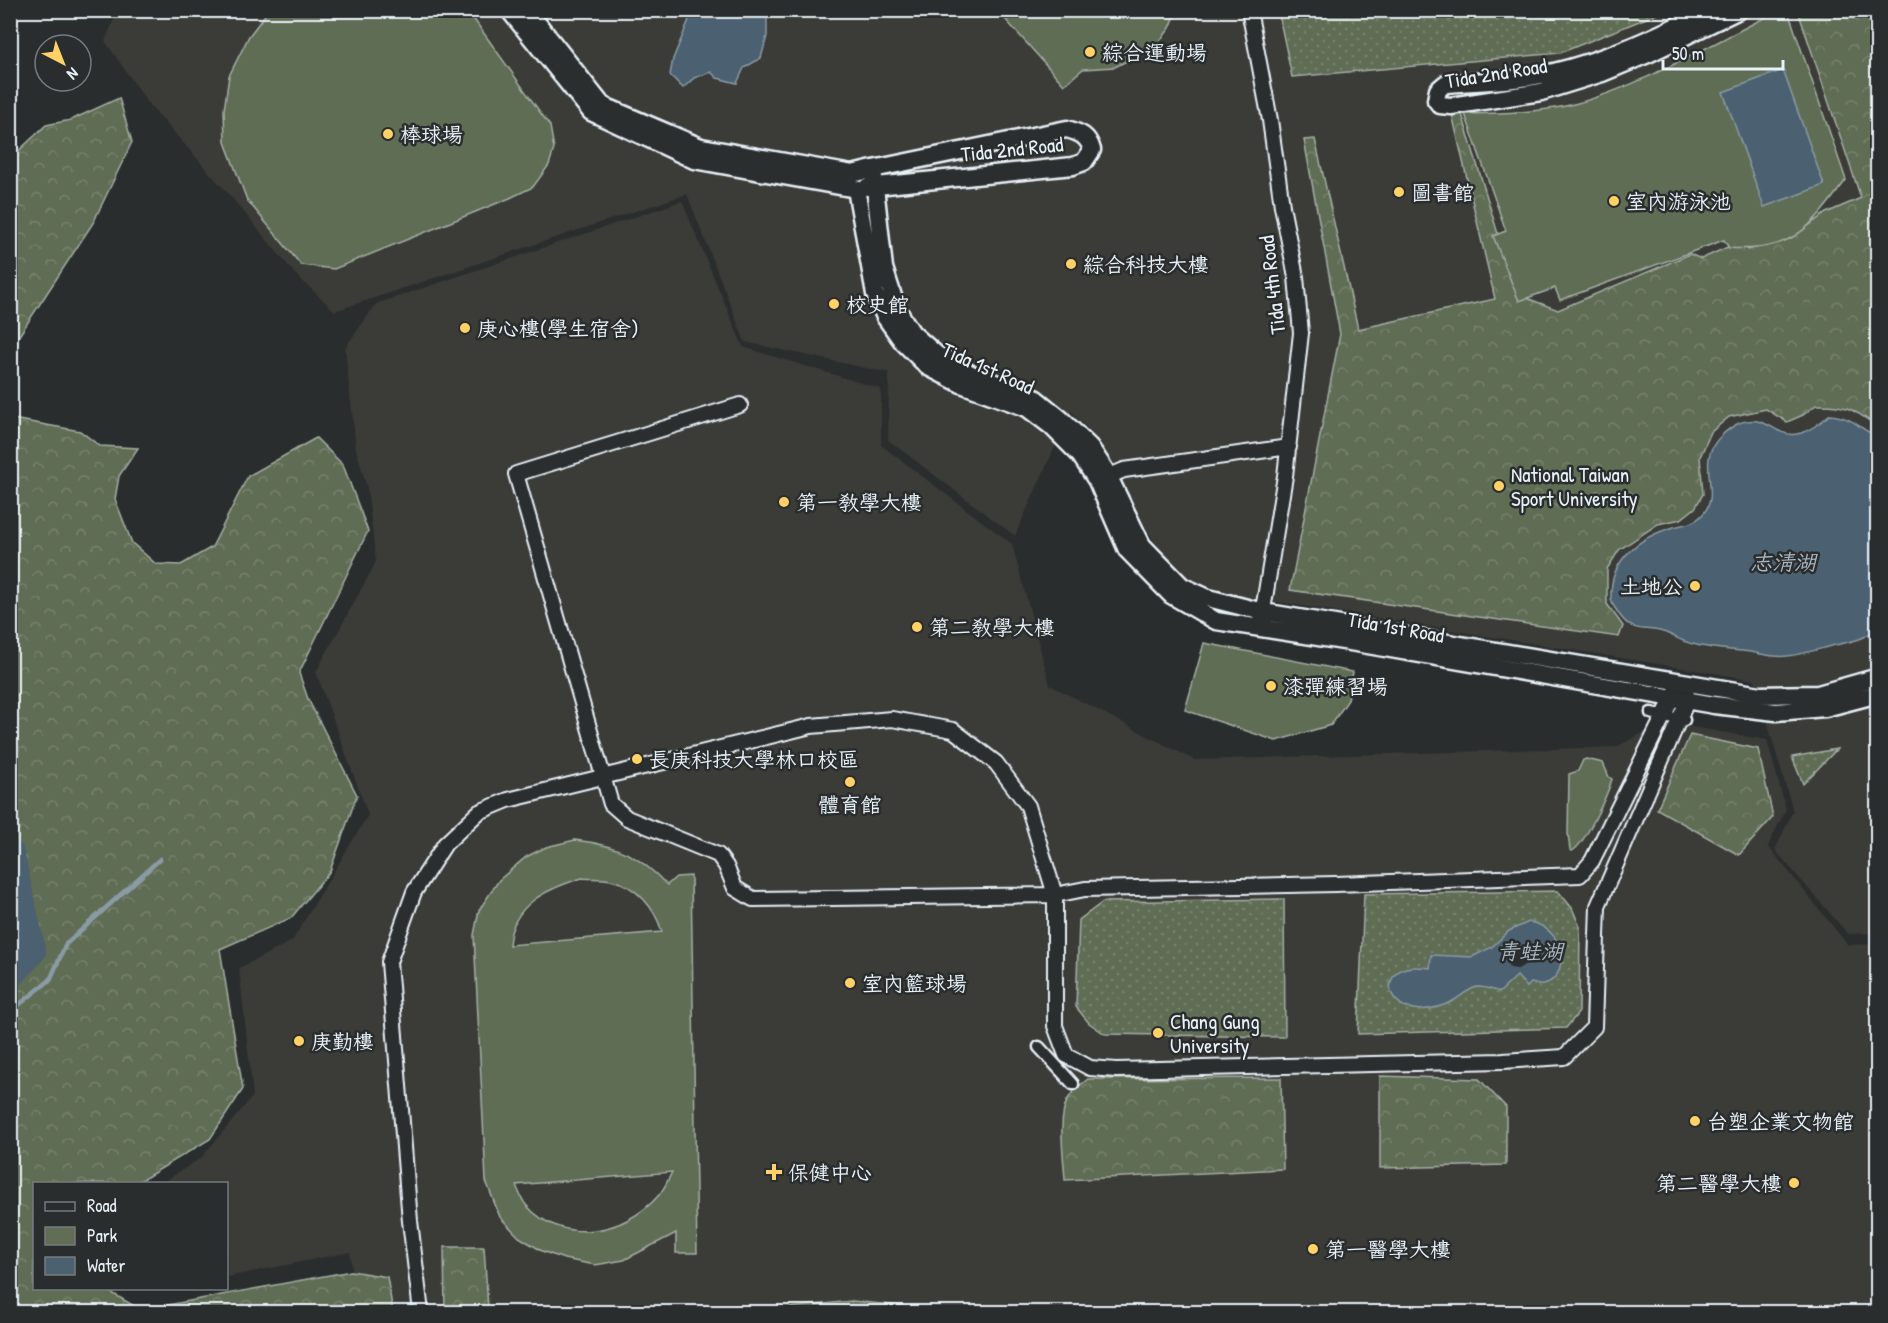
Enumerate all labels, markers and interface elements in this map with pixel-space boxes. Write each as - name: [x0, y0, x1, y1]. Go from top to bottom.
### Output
- north arrow: [33, 33, 93, 93]
- scale bar: [1663, 33, 1783, 71]
- place label: 綜合運動場: [1102, 38, 1207, 67]
- text: 50 m: [1672, 41, 1704, 66]
- marker: 綜合運動場: [1083, 45, 1097, 59]
- street label: Tida 2nd Road: [1443, 51, 1549, 95]
- text: N: [62, 63, 84, 85]
- place label: 棒球場: [400, 120, 463, 149]
- marker: 棒球場: [381, 127, 395, 141]
- street label: Tida 2nd Road: [959, 129, 1065, 169]
- place label: 圖書館: [1411, 178, 1474, 207]
- marker: 圖書館: [1392, 185, 1406, 199]
- place label: 室內游泳池: [1626, 187, 1731, 216]
- marker: 室內游泳池: [1607, 194, 1621, 208]
- street label: Tida 4th Road: [1252, 234, 1292, 336]
- place label: 綜合科技大樓: [1083, 250, 1209, 279]
- marker: 綜合科技大樓: [1064, 257, 1078, 271]
- place label: 校史館: [846, 290, 909, 319]
- marker: 校史館: [827, 297, 841, 311]
- place label: 庚心樓(學生宿舍): [477, 314, 639, 343]
- marker: 庚心樓(學生宿舍): [458, 321, 472, 335]
- street label: Tida 1st Road: [937, 335, 1039, 401]
- place label: National Taiwan Sport University: [1511, 460, 1638, 513]
- marker: National Taiwan Sport University: [1492, 479, 1506, 493]
- place label: 第一教學大樓: [796, 488, 922, 517]
- marker: 第一教學大樓: [777, 495, 791, 509]
- water label: 志清湖: [1750, 547, 1818, 577]
- place label: 土地公: [1620, 572, 1683, 601]
- marker: 土地公: [1688, 579, 1702, 593]
- street label: Tida 1st Road: [1345, 604, 1447, 650]
- place label: 第二教學大樓: [929, 613, 1055, 642]
- marker: 第二教學大樓: [910, 620, 924, 634]
- place label: 漆彈練習場: [1283, 672, 1388, 701]
- marker: 漆彈練習場: [1264, 679, 1278, 693]
- place label: 長庚科技大學林口校區: [649, 745, 859, 774]
- marker: 長庚科技大學林口校區: [630, 752, 644, 766]
- marker: 體育館: [843, 775, 857, 789]
- place label: 體育館: [819, 790, 882, 819]
- water label: 青蛙湖: [1497, 936, 1565, 966]
- place label: 室內籃球場: [862, 969, 967, 998]
- marker: 室內籃球場: [843, 976, 857, 990]
- place label: Chang Gung University: [1170, 1007, 1260, 1060]
- marker: Chang Gung University: [1151, 1026, 1165, 1040]
- place label: 庚勤樓: [311, 1027, 374, 1056]
- marker: 庚勤樓: [292, 1034, 306, 1048]
- place label: 台塑企業文物館: [1707, 1107, 1854, 1136]
- marker: 台塑企業文物館: [1688, 1114, 1702, 1128]
- place label: 保健中心: [788, 1158, 872, 1187]
- marker: 保健中心: [765, 1163, 783, 1181]
- place label: 第二醫學大樓: [1656, 1169, 1782, 1198]
- marker: 第二醫學大樓: [1787, 1176, 1801, 1190]
- legend: [33, 1182, 228, 1290]
- text: Road: [87, 1193, 117, 1218]
- text: Park: [87, 1223, 118, 1248]
- place label: 第一醫學大樓: [1325, 1235, 1451, 1264]
- marker: 第一醫學大樓: [1306, 1242, 1320, 1256]
- text: Water: [87, 1253, 125, 1278]

